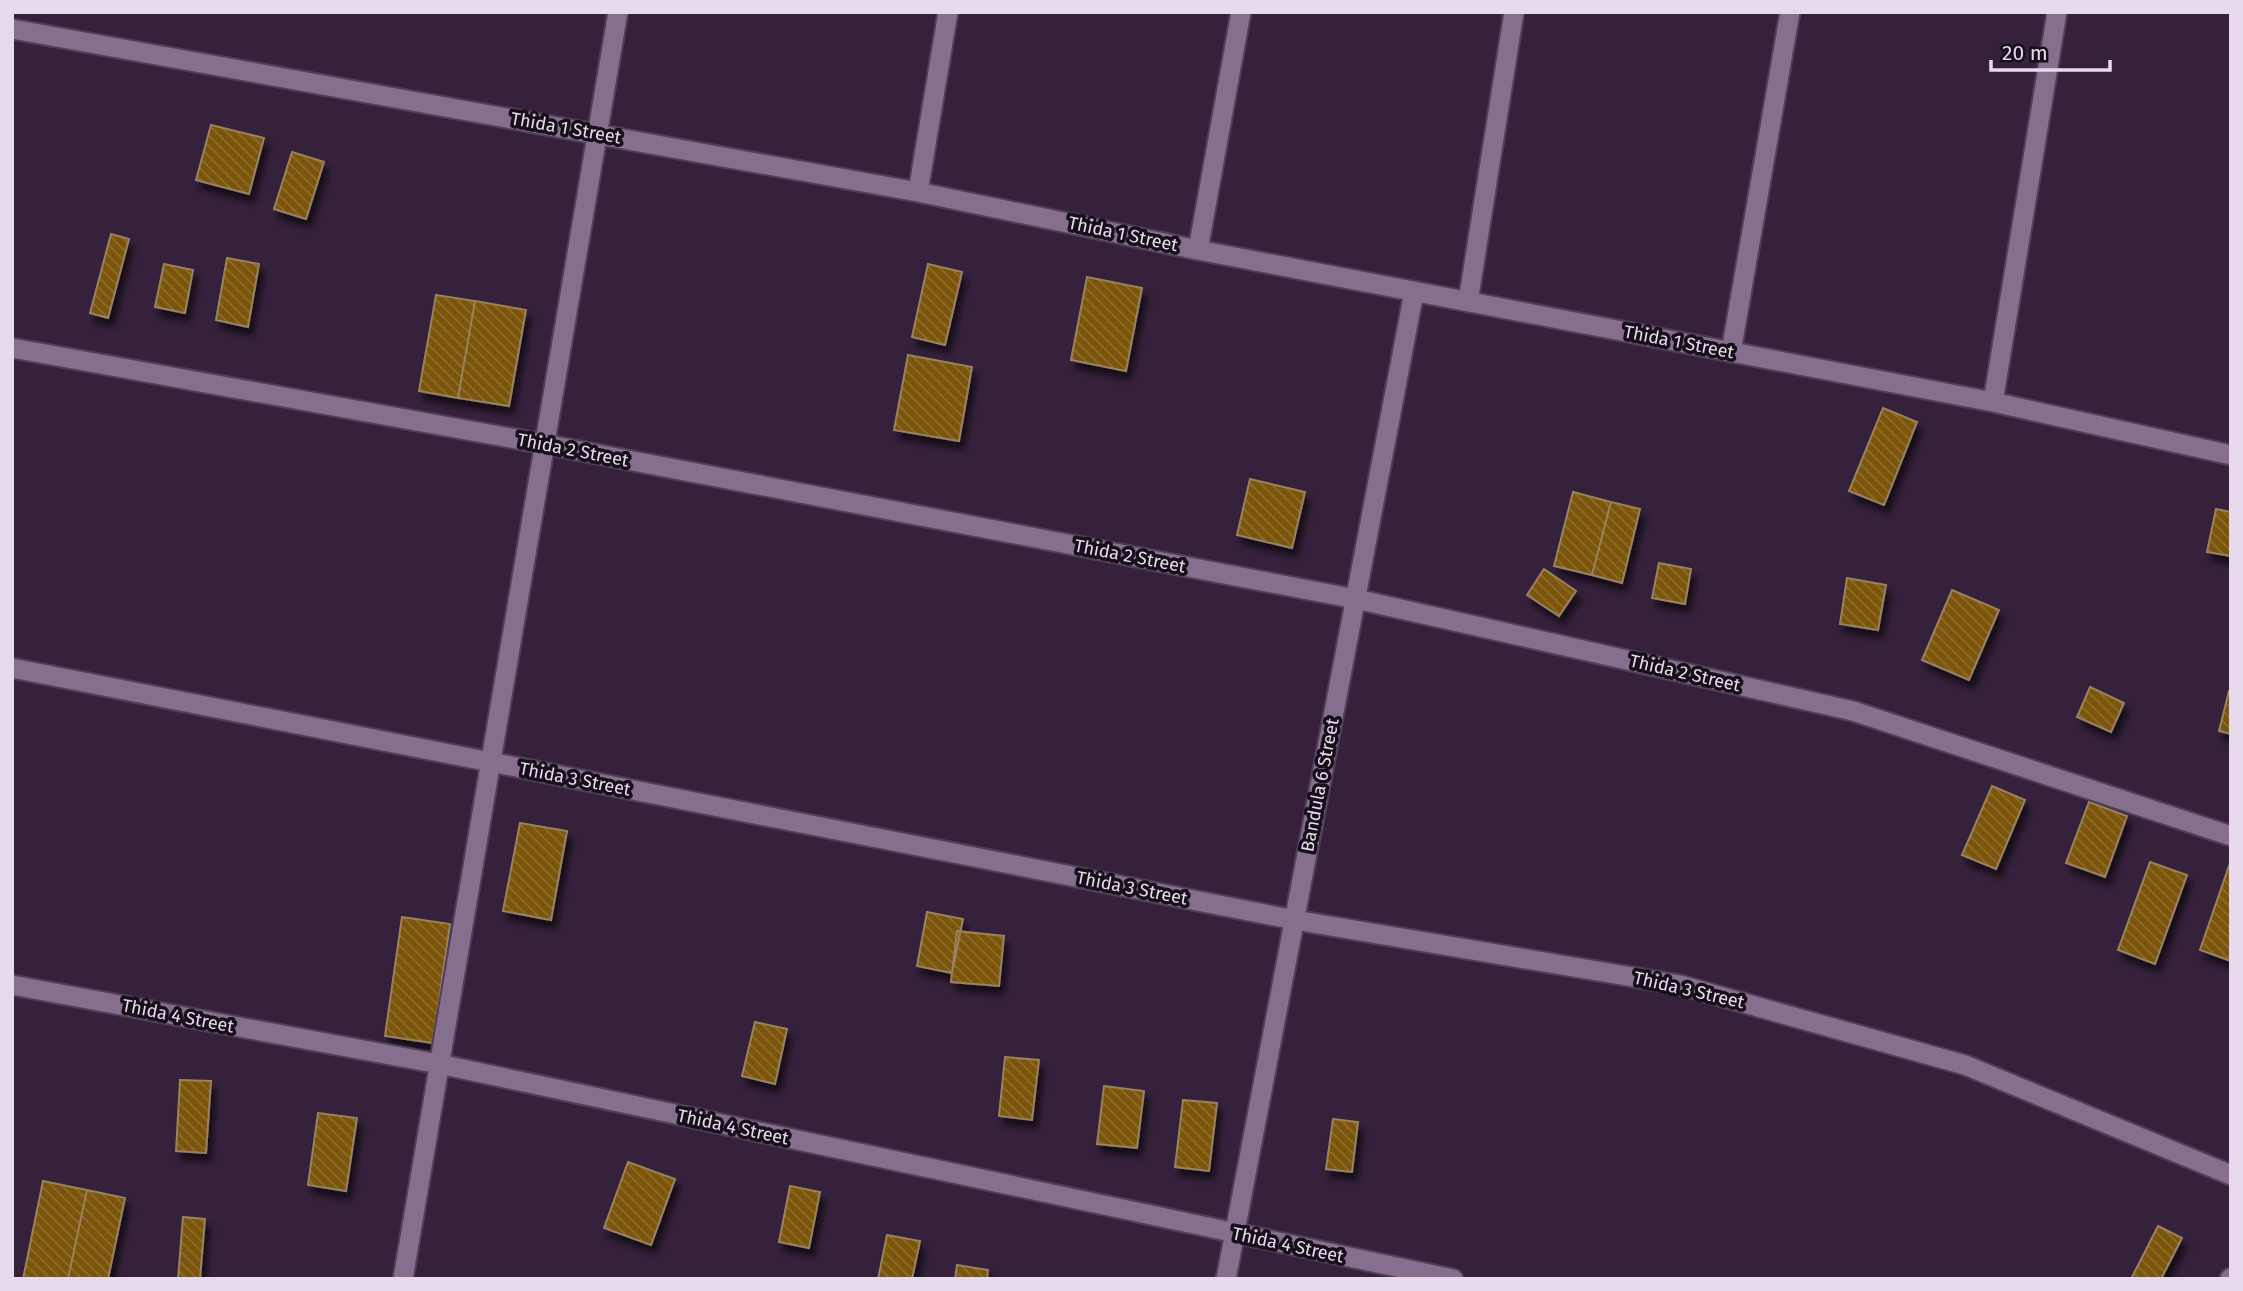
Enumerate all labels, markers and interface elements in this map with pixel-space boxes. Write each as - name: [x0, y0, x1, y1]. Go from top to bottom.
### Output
- scale bar: [1991, 28, 2110, 72]
- text: 20 m: [2002, 40, 2048, 66]
- street label: Thida 1 Street: [509, 107, 623, 149]
- street label: Thida 1 Street: [1066, 212, 1180, 256]
- street label: Thida 1 Street: [1622, 321, 1736, 364]
- street label: Thida 2 Street: [516, 428, 631, 472]
- street label: Thida 2 Street: [1073, 534, 1188, 578]
- street label: Thida 2 Street: [1628, 650, 1743, 697]
- street label: Bandula 6 Street: [1296, 716, 1344, 854]
- street label: Thida 3 Street: [518, 757, 633, 801]
- street label: Thida 3 Street: [1075, 866, 1190, 910]
- street label: Thida 3 Street: [1632, 967, 1747, 1014]
- street label: Thida 4 Street: [120, 994, 236, 1038]
- street label: Thida 4 Street: [675, 1104, 791, 1150]
- street label: Thida 4 Street: [1230, 1222, 1346, 1268]

